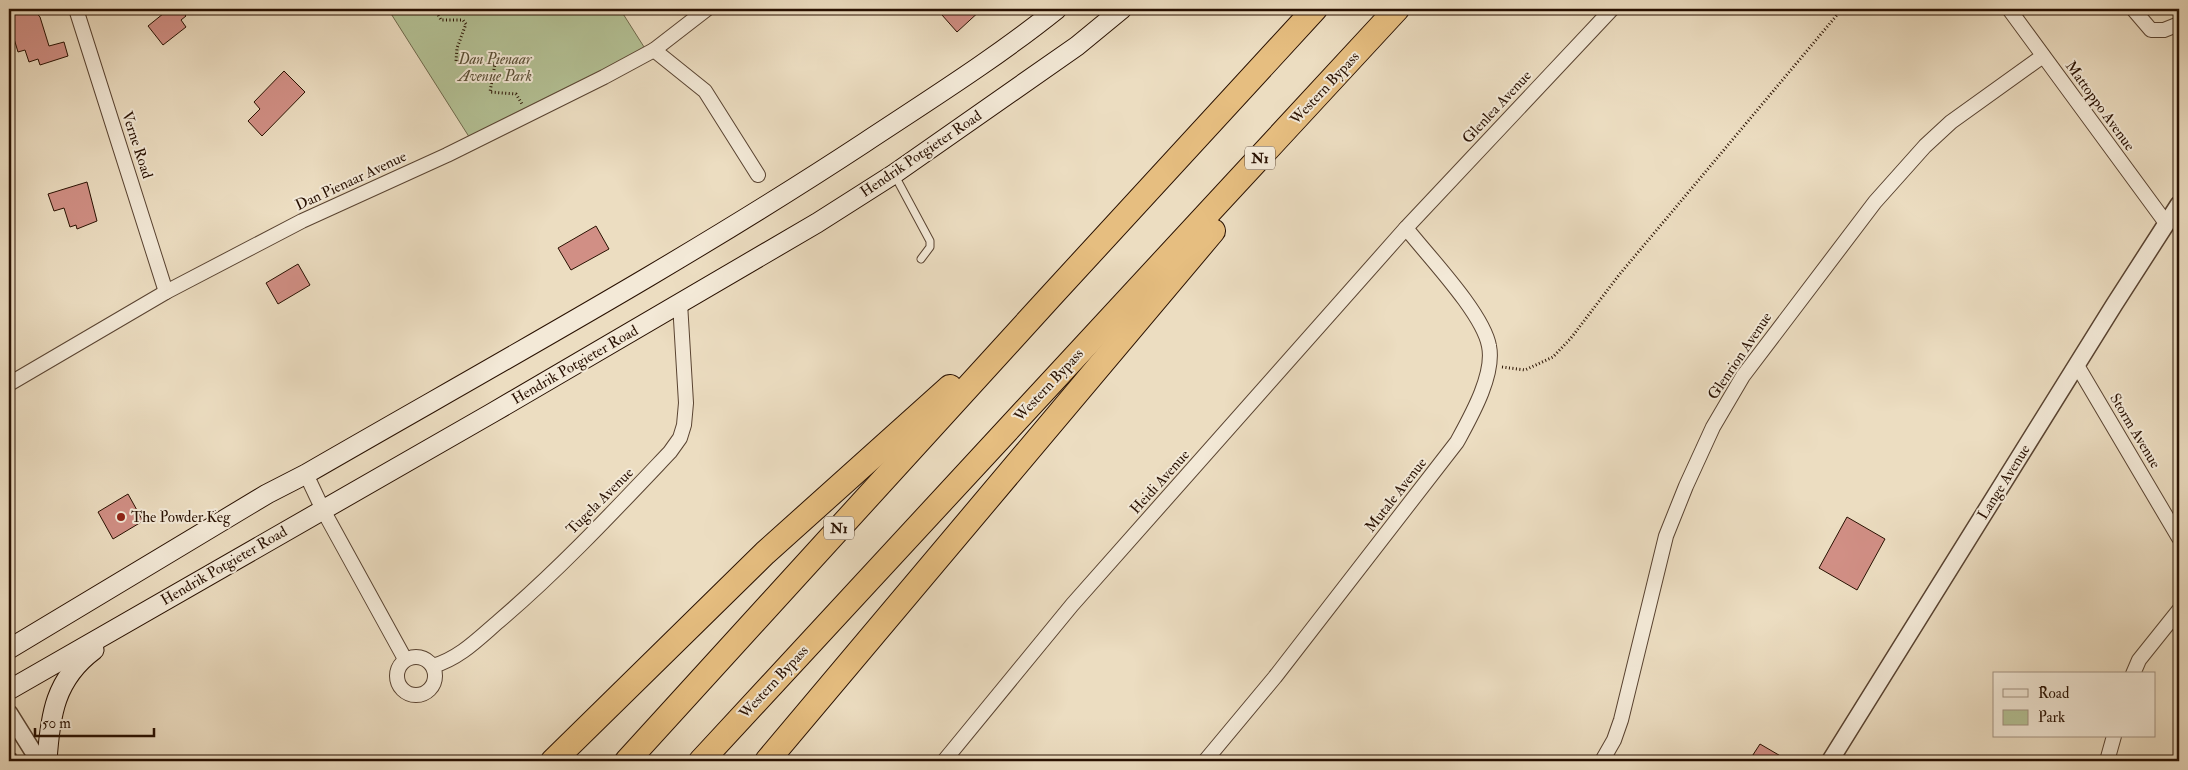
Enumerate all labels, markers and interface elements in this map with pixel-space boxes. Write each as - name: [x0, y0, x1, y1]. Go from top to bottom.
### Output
- street label: Western Bypass: [1286, 47, 1365, 130]
- park label: Dan Pienaar Avenue Park: [456, 50, 533, 86]
- street label: Mattoppo Avenue: [2060, 57, 2139, 155]
- street label: Glenlea Avenue: [1458, 66, 1536, 148]
- street label: Hendrik Potgieter Road: [857, 106, 986, 202]
- street label: Verne Road: [117, 109, 157, 182]
- road number: N1: [1245, 146, 1275, 170]
- street label: Dan Pienaar Avenue: [292, 147, 410, 215]
- street label: Glenrion Avenue: [1704, 309, 1776, 403]
- street label: Hendrik Potgieter Road: [508, 321, 642, 409]
- street label: Western Bypass: [1010, 344, 1089, 427]
- street label: Storm Avenue: [2105, 390, 2165, 472]
- street label: Lange Avenue: [1973, 441, 2035, 523]
- street label: Heidi Avenue: [1126, 446, 1194, 518]
- street label: Mutale Avenue: [1361, 454, 1431, 536]
- street label: Tugela Avenue: [562, 463, 638, 539]
- place label: The Powder Keg: [131, 508, 231, 527]
- marker: The Powder Keg: [115, 511, 127, 523]
- road number: N1: [824, 516, 854, 540]
- street label: Hendrik Potgieter Road: [157, 522, 291, 610]
- street label: Western Bypass: [735, 641, 814, 724]
- legend: [1993, 672, 2156, 738]
- text: Road: [2038, 684, 2070, 703]
- scale bar: [35, 705, 154, 737]
- text: Park: [2038, 708, 2065, 727]
- text: 50 m: [42, 714, 71, 733]

